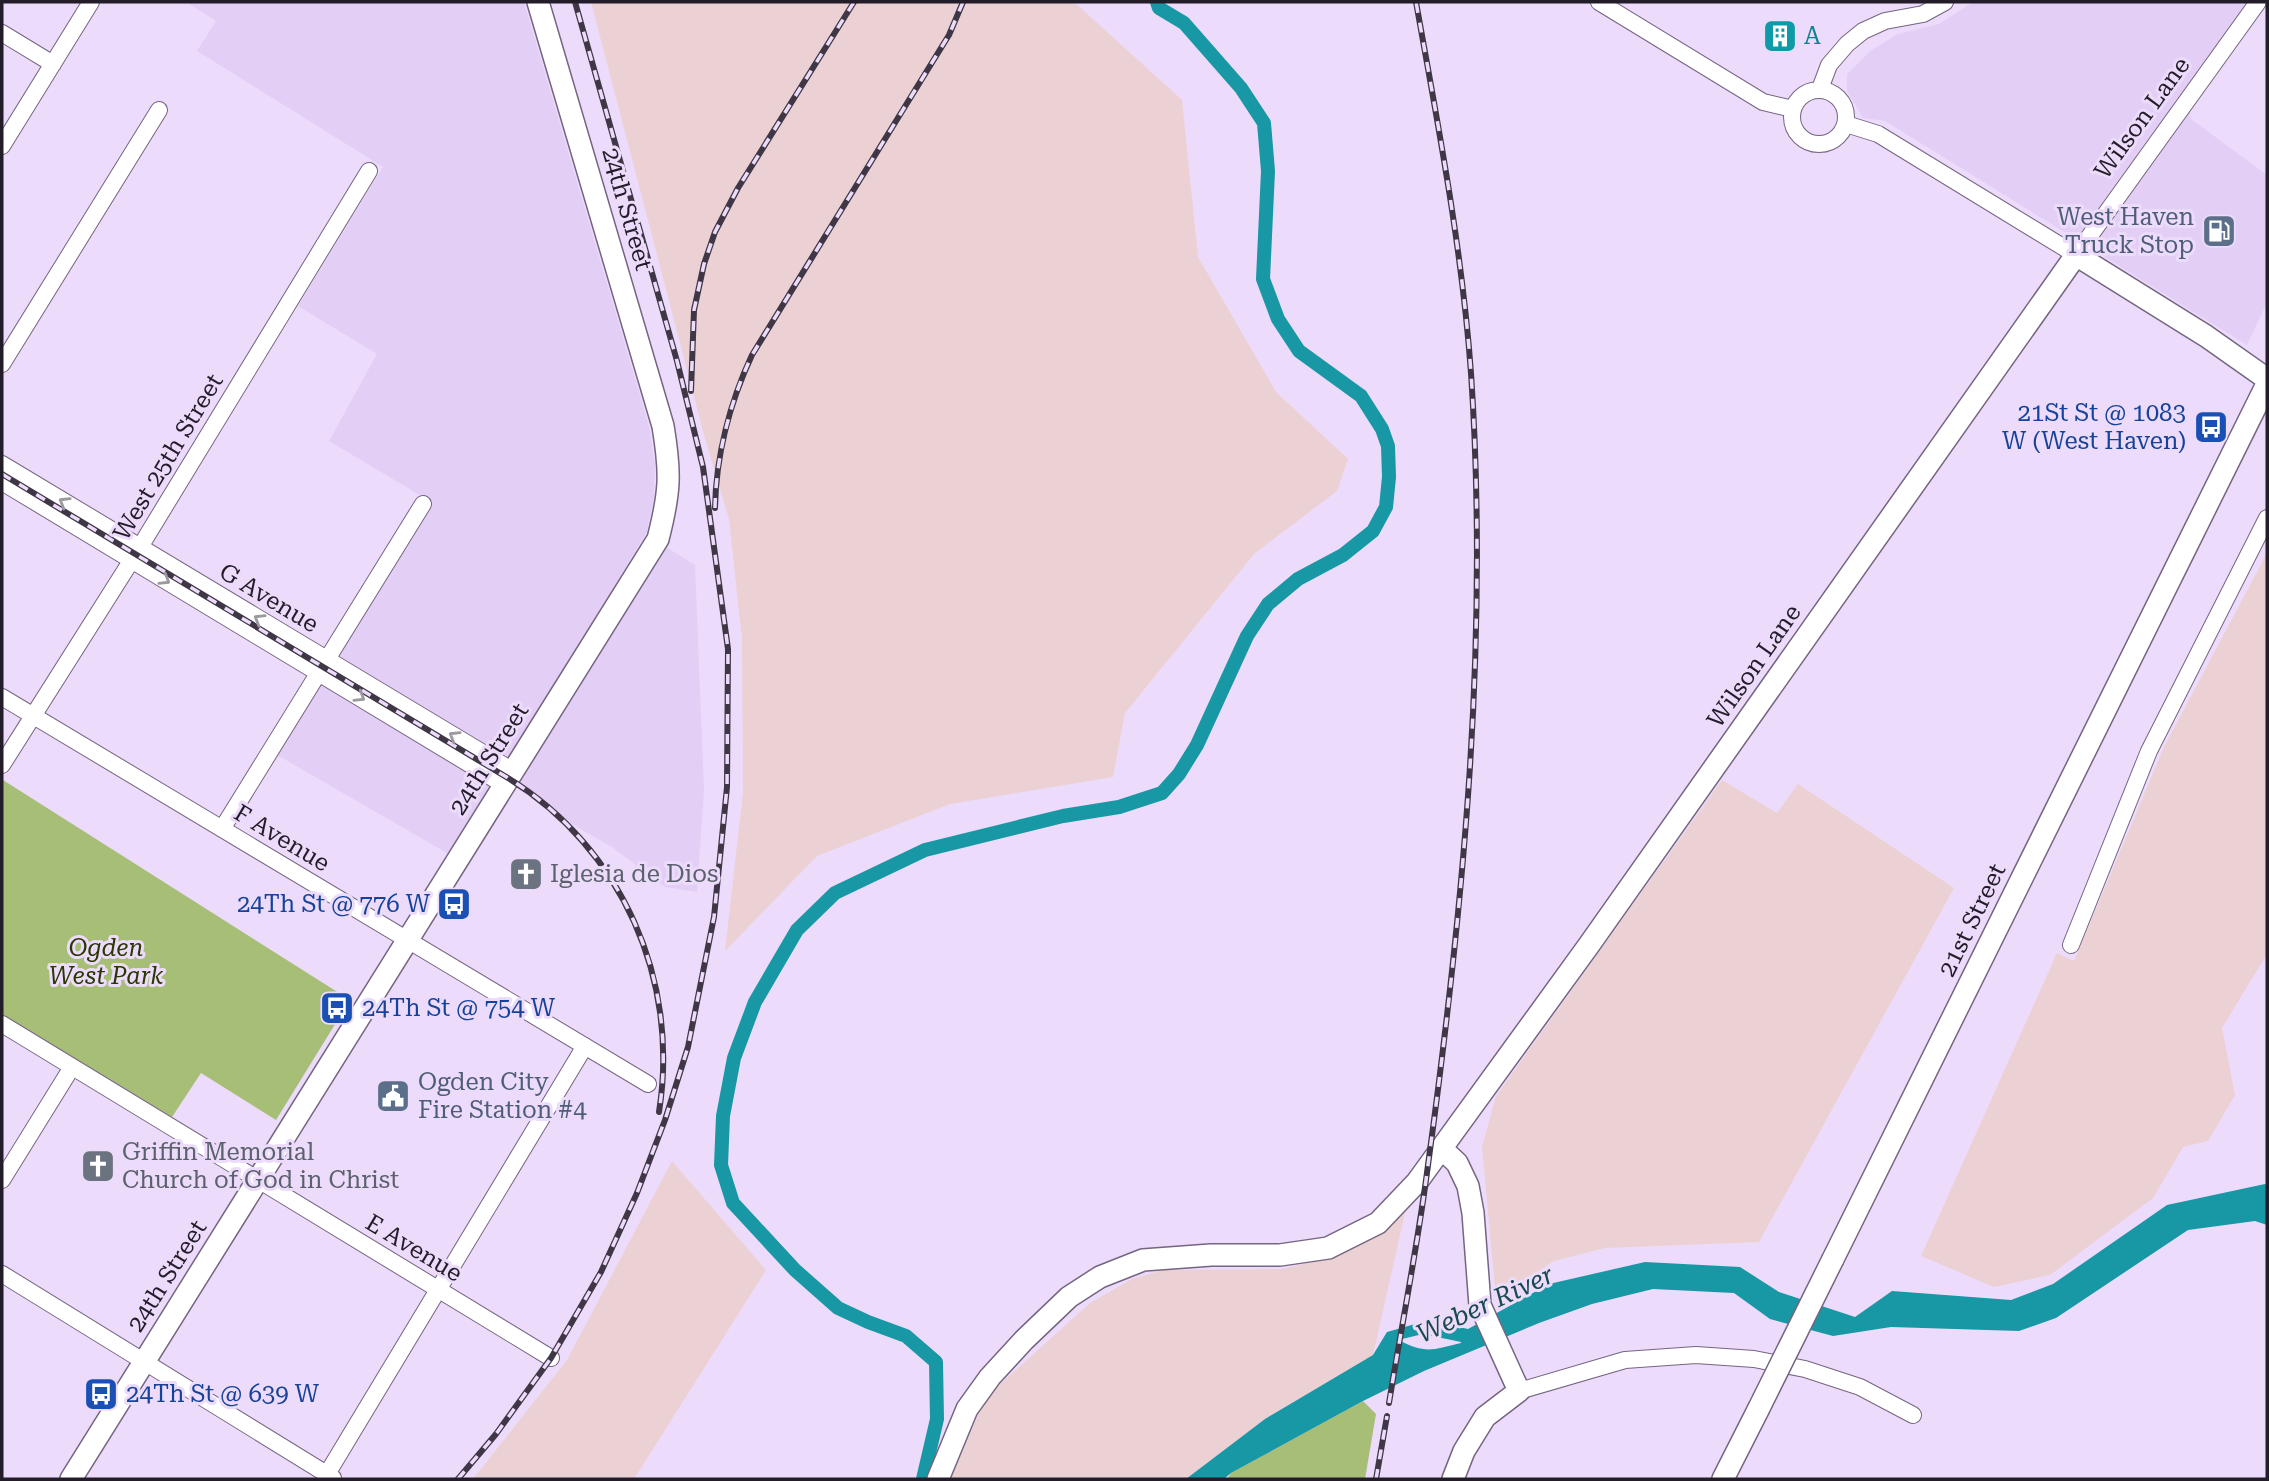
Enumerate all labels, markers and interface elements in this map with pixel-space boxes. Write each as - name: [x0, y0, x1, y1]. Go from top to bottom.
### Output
- building icon: A: [1761, 17, 1799, 55]
- place label: A: [1804, 22, 1821, 50]
- street label: Wilson Lane: [2088, 52, 2196, 184]
- street label: 24th Street: [596, 144, 658, 274]
- place label: West Haven Truck Stop: [2057, 203, 2194, 259]
- fuel station icon: West Haven Truck Stop: [2200, 212, 2238, 250]
- street label: West 25th Street: [107, 369, 229, 545]
- place label: 21St St @ 1083 W (West Haven): [2002, 399, 2186, 455]
- bus stop icon: 21St St @ 1083 W (West Haven): [2192, 408, 2230, 446]
- one-way arrow: [58, 497, 71, 510]
- street label: G Avenue: [214, 557, 324, 639]
- one-way arrow: [158, 572, 171, 585]
- street label: Wilson Lane: [1701, 599, 1807, 733]
- one-way arrow: [254, 614, 267, 627]
- one-way arrow: [353, 689, 366, 702]
- street label: 24th Street: [444, 698, 534, 820]
- one-way arrow: [449, 731, 461, 744]
- street label: F Avenue: [229, 799, 335, 877]
- church icon: Iglesia de Dios: [507, 855, 545, 893]
- street label: 21st Street: [1933, 859, 2011, 981]
- place label: Iglesia de Dios: [550, 860, 718, 888]
- bus stop icon: 24Th St @ 776 W: [435, 885, 473, 923]
- place label: 24Th St @ 776 W: [237, 890, 431, 918]
- park label: Ogden West Park: [49, 934, 163, 990]
- bus stop icon: 24Th St @ 754 W: [318, 989, 356, 1027]
- place label: 24Th St @ 754 W: [362, 994, 556, 1022]
- place label: Ogden City Fire Station #4: [418, 1068, 587, 1124]
- public building icon: Ogden City Fire Station #4: [374, 1077, 412, 1115]
- place label: Griffin Memorial Church of God in Christ: [122, 1138, 399, 1194]
- church icon: Griffin Memorial Church of God in Christ: [79, 1147, 117, 1185]
- street label: E Avenue: [361, 1208, 467, 1288]
- street label: 24th Street: [122, 1215, 212, 1337]
- water label: Weber River: [1412, 1259, 1559, 1349]
- bus stop icon: 24Th St @ 639 W: [82, 1375, 120, 1413]
- place label: 24Th St @ 639 W: [126, 1380, 320, 1408]

